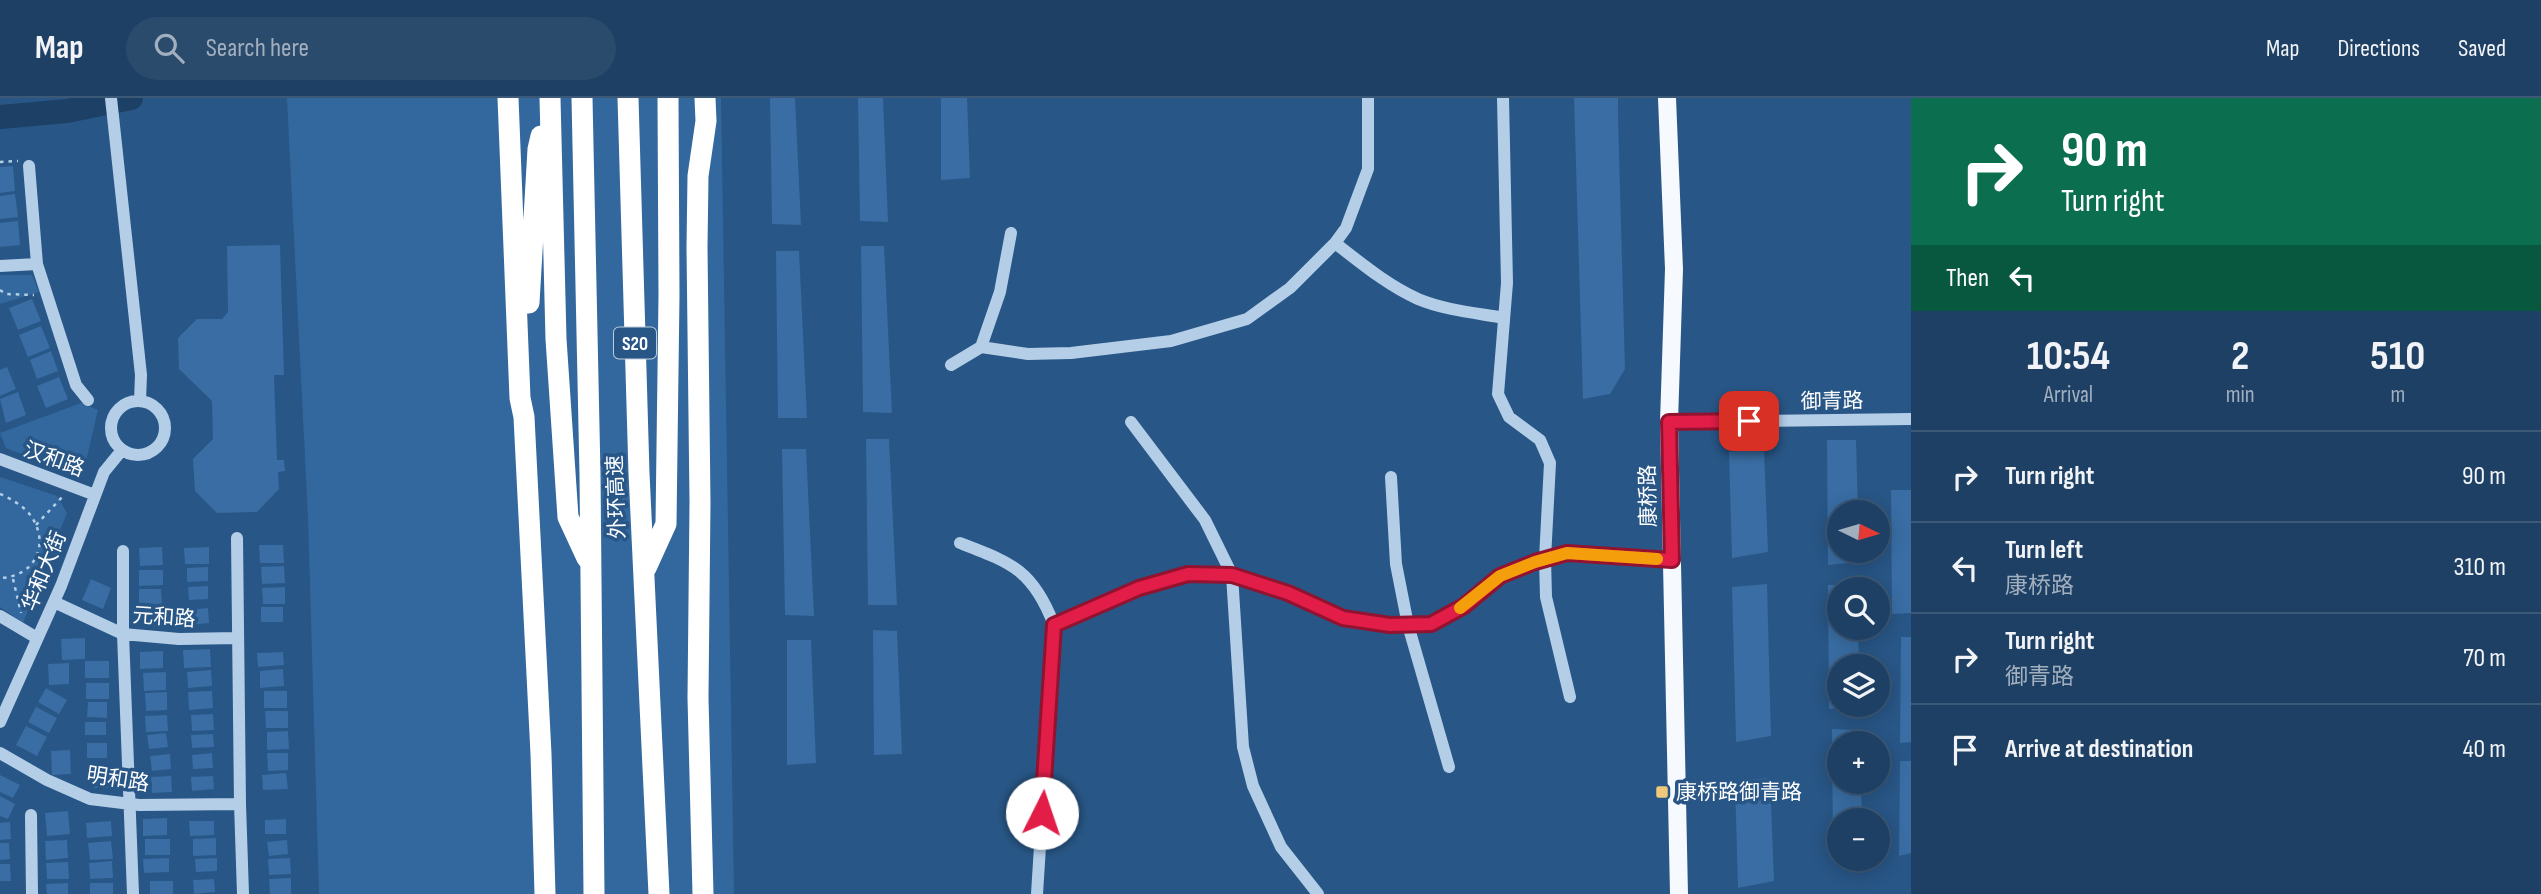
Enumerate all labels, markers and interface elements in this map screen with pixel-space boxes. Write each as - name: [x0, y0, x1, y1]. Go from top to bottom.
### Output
- search box: [126, 17, 616, 80]
- text: Map: [35, 28, 84, 68]
- icon: search: [150, 29, 188, 67]
- text: Search here: [206, 33, 309, 64]
- text: Map: [2266, 34, 2299, 63]
- text: Directions: [2337, 34, 2420, 63]
- text: Saved: [2458, 34, 2506, 63]
- text: 90 m: [2061, 122, 2148, 181]
- icon: right: [1946, 126, 2037, 217]
- text: Turn right: [2061, 182, 2165, 221]
- icon: left: [2003, 259, 2041, 297]
- text: Then: [1946, 263, 1989, 294]
- road number: S20: [614, 328, 656, 358]
- text: 10:54: [2027, 331, 2110, 382]
- text: 2: [2231, 331, 2249, 382]
- text: 510: [2370, 331, 2425, 382]
- text: Arrival: [2044, 381, 2093, 409]
- text: min: [2226, 381, 2255, 409]
- text: m: [2390, 381, 2405, 409]
- street label: 御青路: [1800, 388, 1864, 415]
- pin: [1719, 391, 1779, 451]
- icon: arrive: [1730, 402, 1768, 440]
- street label: 汉和路: [20, 437, 88, 482]
- street label: 外环高速: [603, 455, 630, 539]
- icon: right: [1946, 458, 1984, 496]
- text: Turn right: [2005, 461, 2094, 492]
- text: 90 m: [2462, 461, 2506, 492]
- street label: 康桥路: [1635, 464, 1662, 528]
- north arrow: [1827, 500, 1890, 564]
- map controls: [1827, 500, 1890, 871]
- street label: 华和大街: [17, 528, 72, 615]
- text: Turn left: [2005, 535, 2083, 566]
- icon: left: [1946, 549, 1984, 587]
- text: 310 m: [2454, 552, 2506, 583]
- text: 康桥路: [2005, 572, 2074, 600]
- button: search: [1827, 577, 1890, 640]
- street label: 元和路: [132, 603, 196, 632]
- text: Turn right: [2005, 626, 2094, 657]
- icon: right: [1946, 640, 1984, 678]
- text: 70 m: [2463, 643, 2506, 674]
- button: layers: [1827, 654, 1890, 717]
- text: 御青路: [2005, 663, 2074, 691]
- button: +: [1827, 731, 1890, 794]
- icon: arrive: [1946, 731, 1984, 769]
- text: Arrive at destination: [2005, 734, 2193, 765]
- text: 40 m: [2463, 734, 2506, 765]
- street label: 明和路: [85, 762, 151, 797]
- position arrow: [1005, 776, 1079, 850]
- place label: 康桥路御青路: [1676, 780, 1802, 805]
- marker: 康桥路御青路: [1654, 784, 1670, 800]
- button: −: [1827, 808, 1890, 871]

